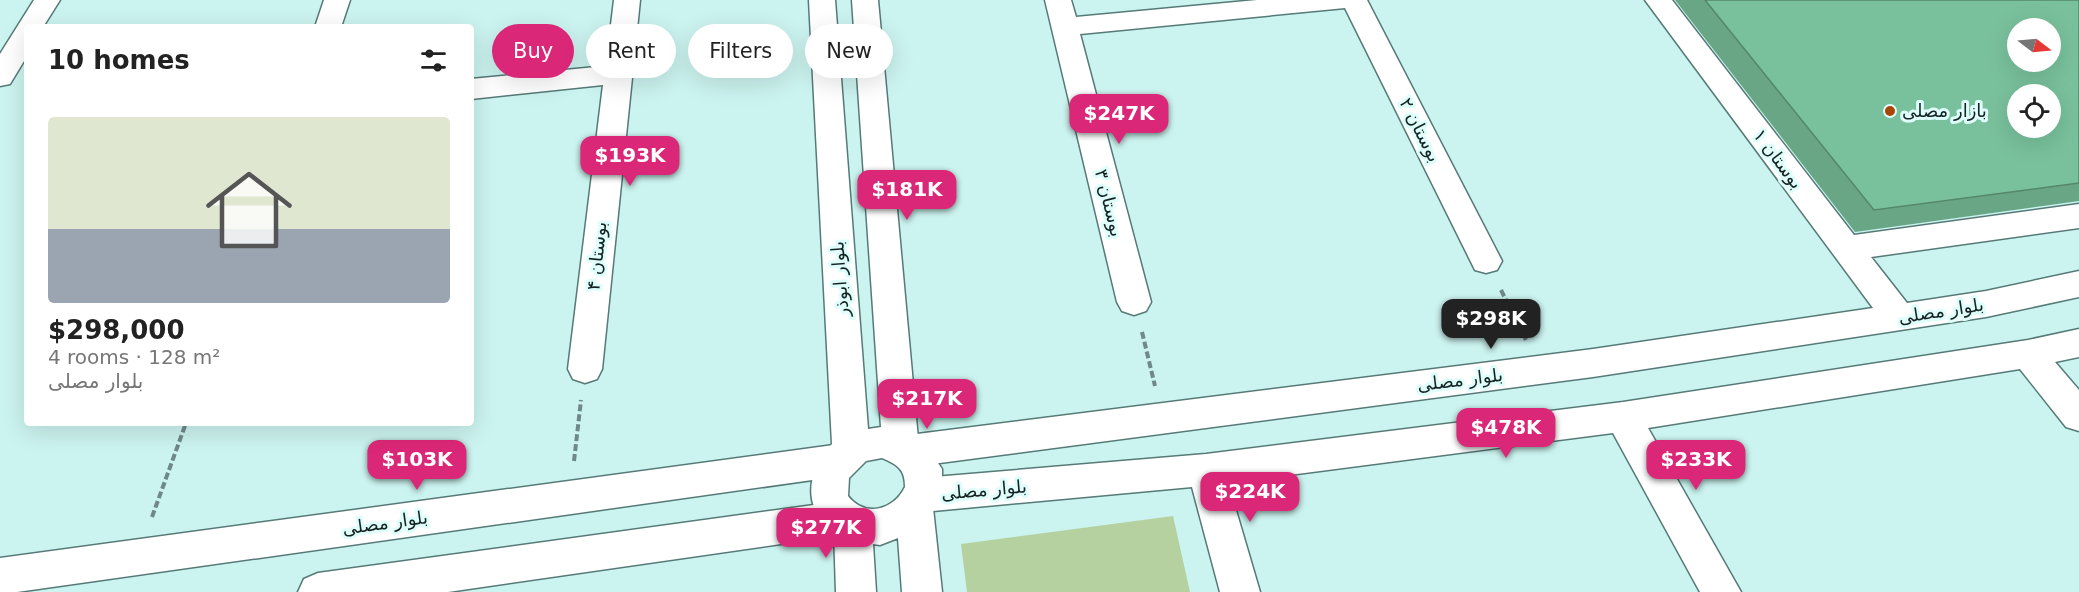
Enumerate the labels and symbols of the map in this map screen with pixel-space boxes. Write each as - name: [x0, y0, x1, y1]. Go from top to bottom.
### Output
- north arrow: [2007, 18, 2061, 72]
- pin: $247K: [1077, 94, 1161, 145]
- street label: بوستان ۲: [1395, 94, 1445, 166]
- place label: بازار مصلی: [1902, 100, 1987, 121]
- marker: بازار مصلی: [1883, 104, 1897, 118]
- street label: بوستان ۱: [1748, 125, 1808, 193]
- pin: $193K: [588, 136, 672, 187]
- street label: بوستان ۳: [1090, 167, 1128, 239]
- pin: $181K: [865, 170, 949, 221]
- street label: بوستان ۴: [582, 221, 612, 291]
- street label: بلوار ابوذر: [826, 240, 854, 319]
- street label: بلوار مصلی: [1897, 293, 1985, 329]
- pin: $298K: [1449, 299, 1533, 350]
- street label: بلوار مصلی: [1416, 364, 1504, 396]
- pin: $217K: [885, 379, 969, 430]
- pin: $478K: [1464, 408, 1548, 459]
- pin: $103K: [375, 440, 459, 491]
- pin: $233K: [1654, 440, 1738, 491]
- pin: $224K: [1208, 472, 1292, 523]
- street label: بلوار مصلی: [940, 475, 1028, 505]
- street label: بلوار مصلی: [341, 506, 429, 540]
- pin: $277K: [784, 508, 868, 559]

